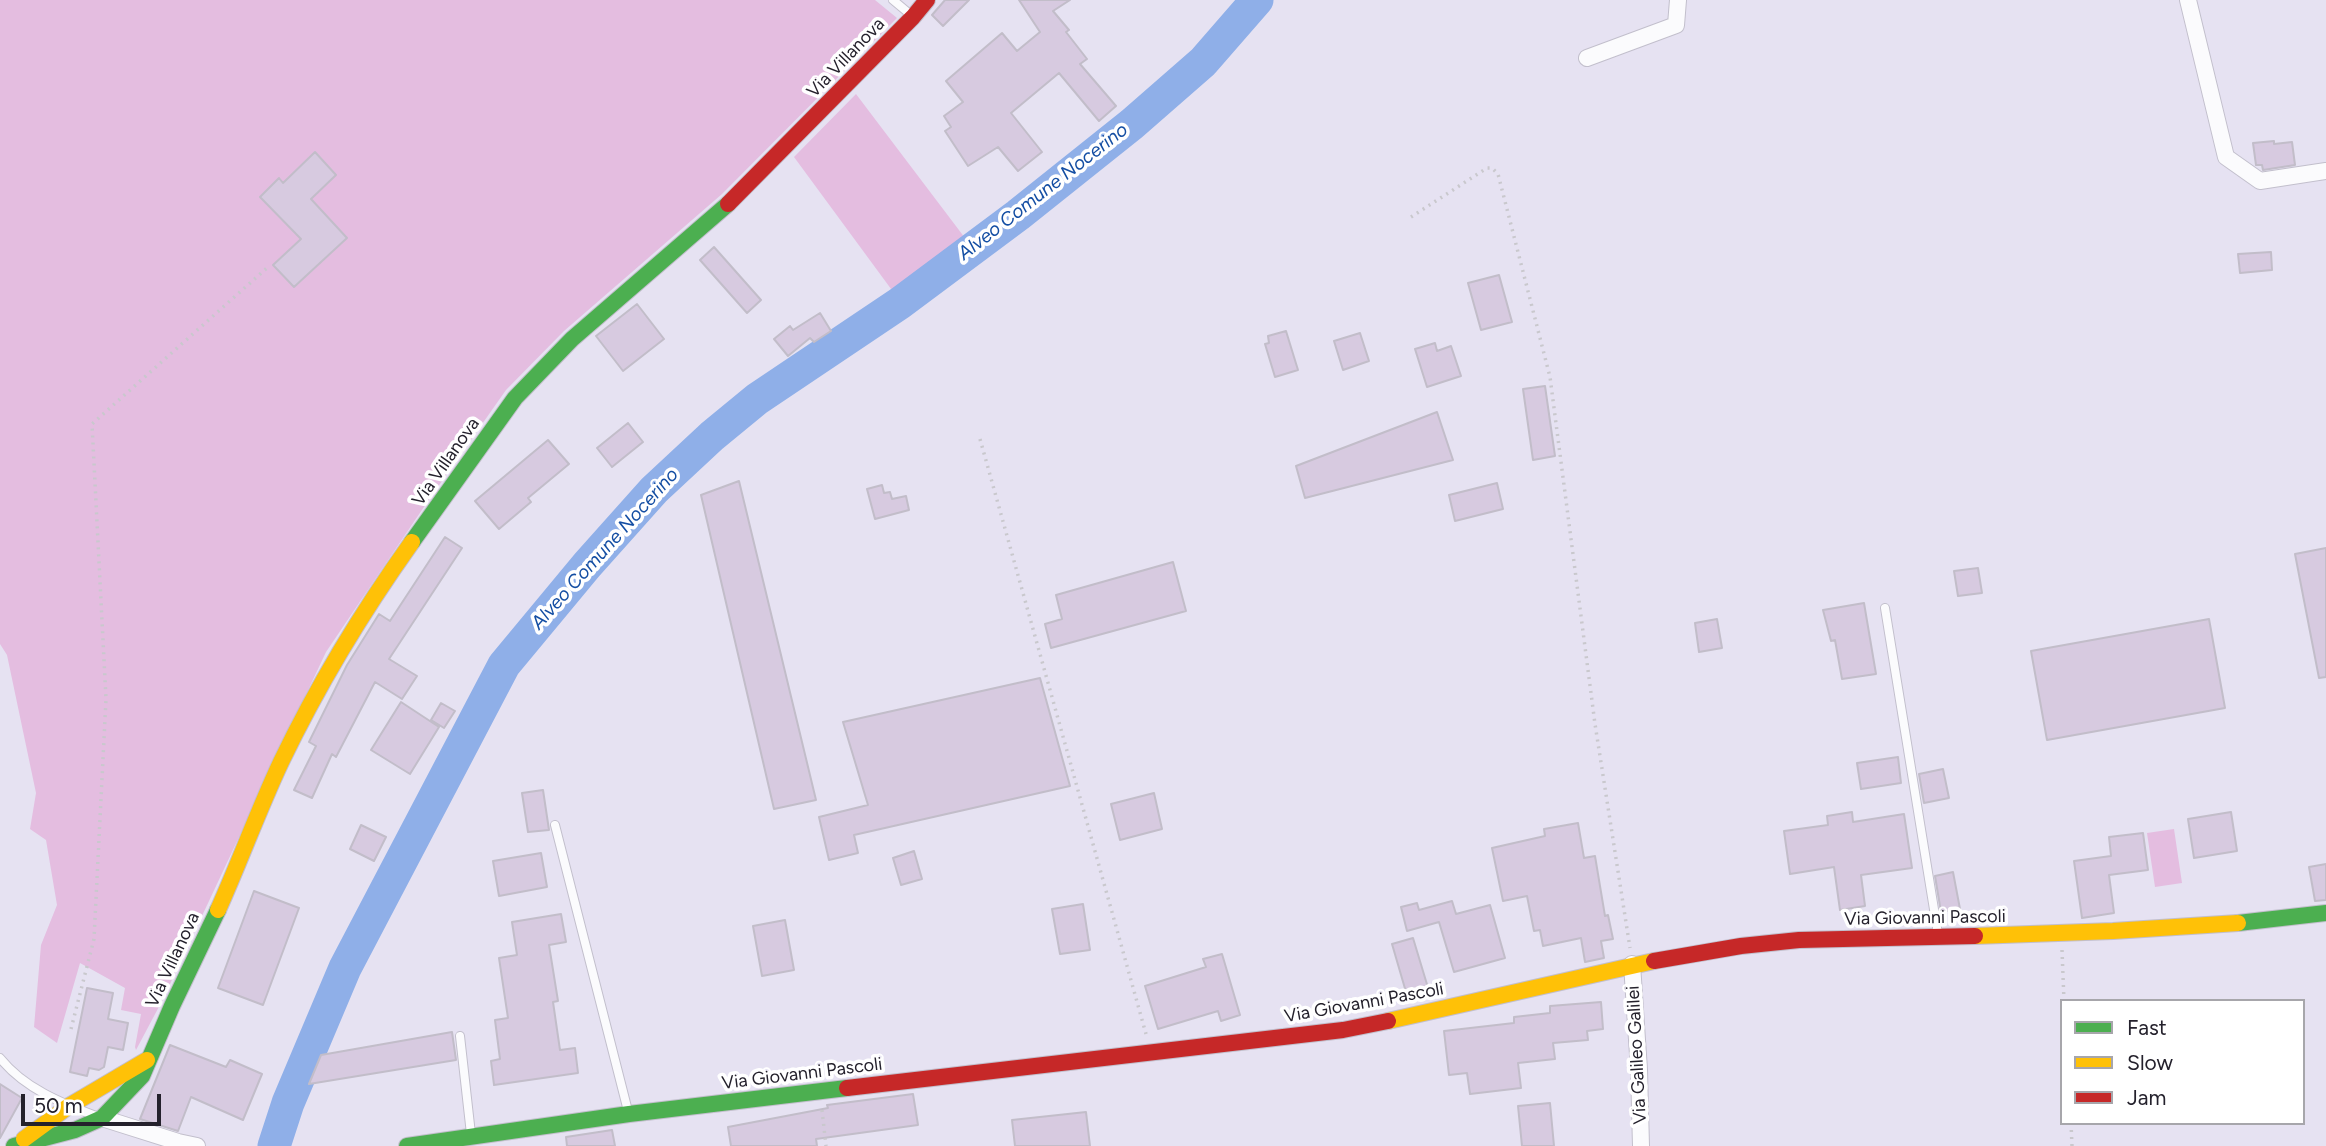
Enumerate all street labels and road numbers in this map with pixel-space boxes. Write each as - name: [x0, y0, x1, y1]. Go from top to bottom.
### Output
- street label: Via Villanova: [803, 14, 889, 102]
- street label: Via Villanova: [408, 414, 484, 510]
- street label: Via Giovanni Pascoli: [1844, 906, 2006, 930]
- street label: Via Villanova: [142, 909, 204, 1011]
- street label: Via Giovanni Pascoli: [1283, 978, 1445, 1028]
- street label: Via Galileo Galilei: [1623, 985, 1651, 1125]
- street label: Via Giovanni Pascoli: [721, 1053, 883, 1095]

